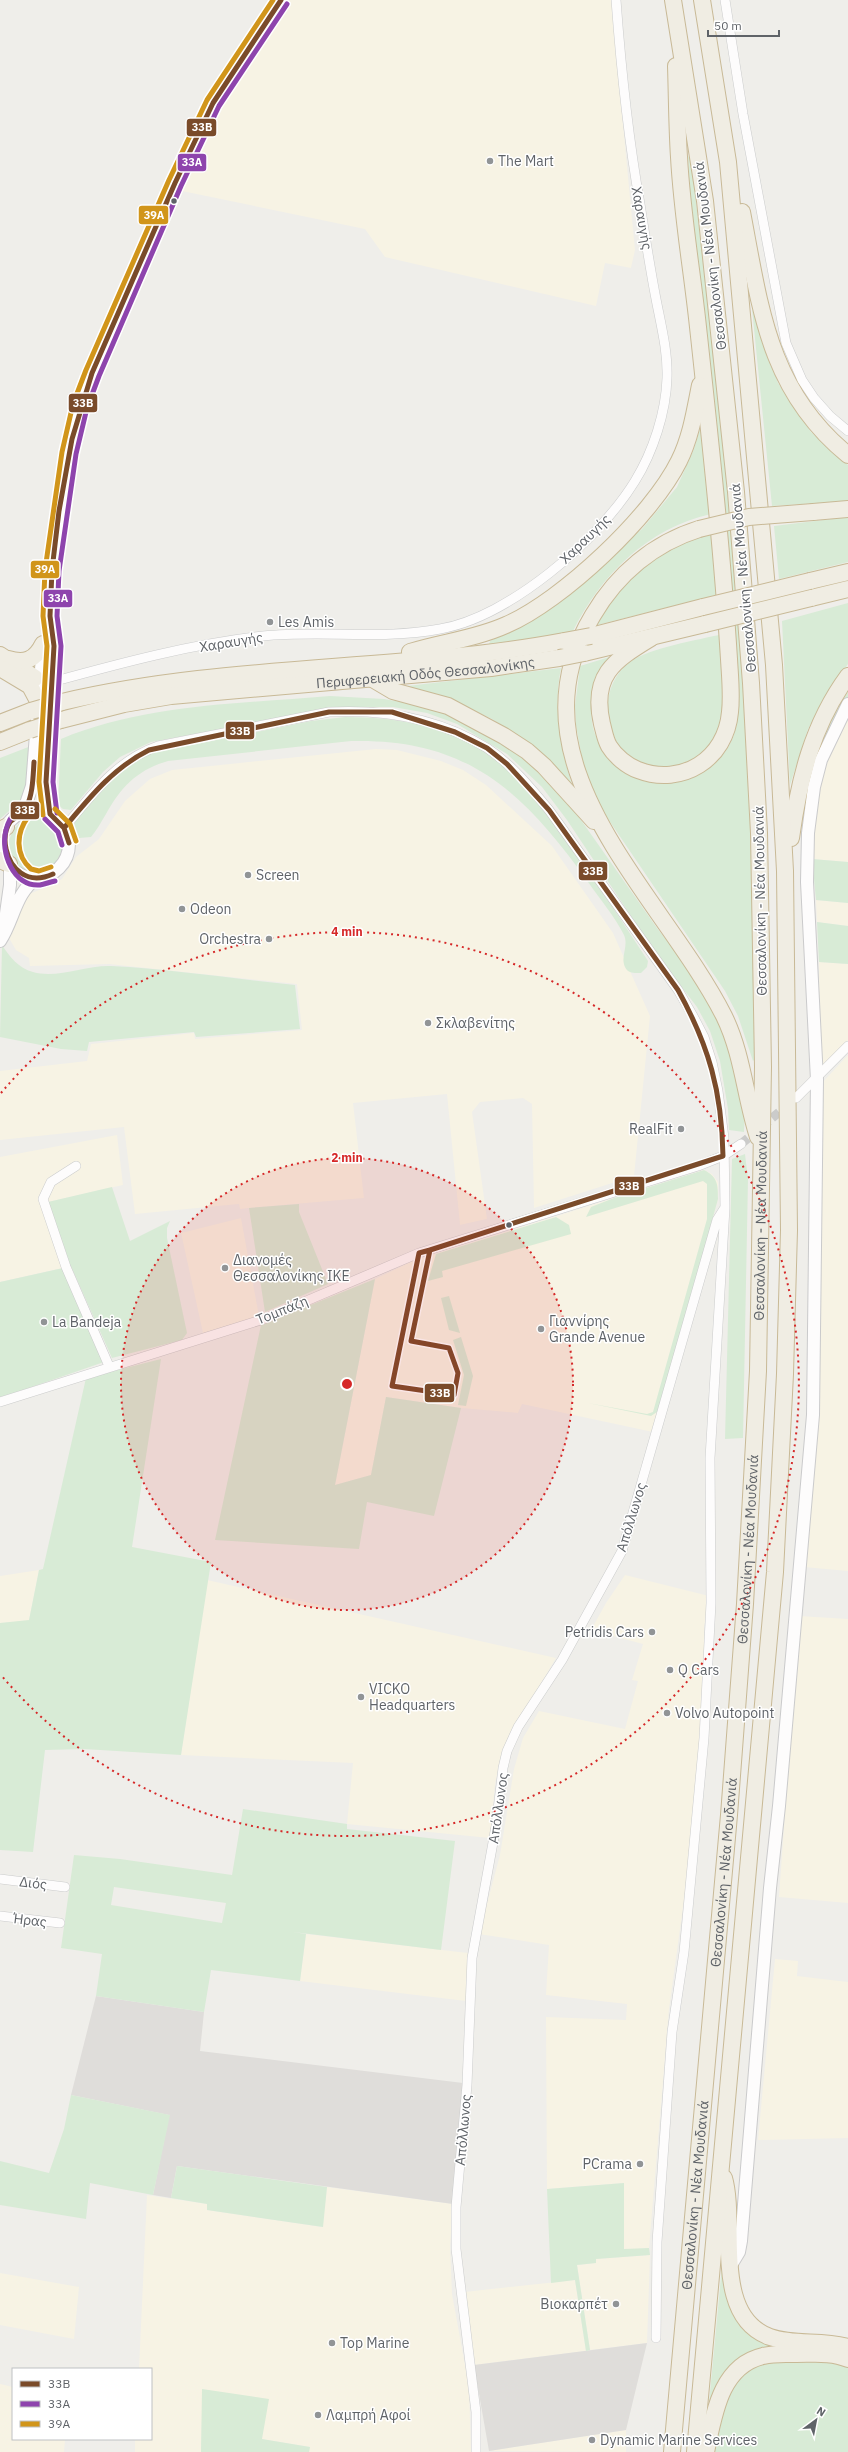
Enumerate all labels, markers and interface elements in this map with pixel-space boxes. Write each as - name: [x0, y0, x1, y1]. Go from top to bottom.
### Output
- scale bar: [708, 12, 779, 38]
- text: 50 m: [714, 18, 742, 33]
- line badge: 33Β: [186, 118, 217, 137]
- text: 33Β: [192, 120, 212, 134]
- place label: The Mart: [498, 152, 554, 170]
- line badge: 33A: [177, 153, 207, 172]
- text: 33A: [182, 155, 203, 169]
- marker: The Mart: [485, 156, 495, 166]
- street label: Θεσσαλονίκη - Νέα Μουδανιά: [689, 161, 731, 351]
- street label: Χαραυγής: [628, 185, 656, 251]
- unlabelled marker: [169, 196, 179, 206]
- line badge: 39Α: [138, 205, 169, 225]
- text: 39Α: [144, 208, 165, 222]
- line badge: 33Β: [68, 393, 98, 413]
- text: 33Β: [73, 396, 93, 410]
- street label: Θεσσαλονίκη - Νέα Μουδανιά: [726, 483, 760, 673]
- street label: Χαραυγής: [556, 510, 614, 568]
- line badge: 39Α: [30, 560, 60, 579]
- text: 39Α: [35, 562, 56, 576]
- line badge: 33A: [43, 589, 73, 608]
- text: 33A: [48, 591, 69, 605]
- place label: Les Amis: [278, 613, 334, 631]
- marker: Les Amis: [265, 617, 275, 627]
- street label: Χαραυγής: [198, 628, 264, 656]
- street label: Περιφερειακή Οδός Θεσσαλονίκης: [315, 653, 536, 692]
- line badge: 33Β: [225, 721, 255, 740]
- text: 33Β: [230, 724, 250, 738]
- line badge: 33Β: [10, 801, 40, 820]
- text: 33Β: [15, 803, 35, 817]
- street label: Θεσσαλονίκη - Νέα Μουδανιά: [749, 806, 771, 996]
- line badge: 33Β: [578, 861, 608, 881]
- text: 33Β: [583, 864, 603, 878]
- place label: Screen: [256, 866, 300, 884]
- marker: Screen: [243, 870, 253, 880]
- place label: Odeon: [190, 900, 232, 918]
- marker: Odeon: [177, 904, 187, 914]
- text: 4 min: [331, 924, 363, 939]
- place label: Orchestra: [199, 930, 262, 948]
- marker: Orchestra: [264, 934, 274, 944]
- place label: Σκλαβενίτης: [436, 1014, 515, 1032]
- marker: Σκλαβενίτης: [423, 1018, 433, 1028]
- place label: RealFit: [629, 1120, 673, 1138]
- marker: RealFit: [676, 1124, 686, 1134]
- street label: Θεσσαλονίκη - Νέα Μουδανιά: [750, 1130, 771, 1321]
- text: 2 min: [331, 1150, 363, 1165]
- line badge: 33Β: [614, 1176, 645, 1196]
- text: 33Β: [619, 1179, 639, 1193]
- unlabelled marker: [504, 1220, 514, 1230]
- place label: Διανομές Θεσσαλονίκης ΙΚΕ: [233, 1251, 350, 1285]
- marker: Διανομές Θεσσαλονίκης ΙΚΕ: [220, 1263, 230, 1273]
- street label: Τομπάζη: [253, 1291, 311, 1329]
- place label: Γιαννίρης Grande Avenue: [549, 1312, 645, 1346]
- place label: La Bandeja: [52, 1313, 122, 1331]
- marker: La Bandeja: [39, 1317, 49, 1327]
- marker: Γιαννίρης Grande Avenue: [536, 1324, 546, 1334]
- centre of rings: [340, 1377, 354, 1391]
- line badge: 33Β: [424, 1383, 455, 1403]
- text: 33Β: [430, 1386, 450, 1400]
- street label: Θεσσαλονίκη - Νέα Μουδανιά: [733, 1454, 762, 1645]
- street label: Απόλλωνος: [612, 1480, 650, 1554]
- place label: Petridis Cars: [565, 1623, 644, 1641]
- marker: Petridis Cars: [647, 1627, 657, 1637]
- place label: Q Cars: [678, 1661, 720, 1679]
- marker: Q Cars: [665, 1665, 675, 1675]
- place label: VICKO Headquarters: [369, 1680, 456, 1714]
- marker: VICKO Headquarters: [356, 1692, 366, 1702]
- place label: Volvo Autopoint: [675, 1704, 775, 1722]
- marker: Volvo Autopoint: [662, 1708, 672, 1718]
- street label: Απόλλωνος: [484, 1771, 512, 1845]
- street label: Θεσσαλονίκη - Νέα Μουδανιά: [706, 1777, 741, 1968]
- street label: Διός: [18, 1872, 48, 1894]
- street label: Ήρας: [11, 1909, 48, 1931]
- street label: Απόλλωνος: [451, 2093, 475, 2166]
- street label: Θεσσαλονίκη - Νέα Μουδανιά: [678, 2100, 712, 2290]
- place label: PCrama: [583, 2155, 633, 2173]
- marker: PCrama: [635, 2159, 645, 2169]
- place label: Βιοκαρπέτ: [540, 2295, 608, 2313]
- marker: Βιοκαρπέτ: [611, 2299, 621, 2309]
- place label: Top Marine: [340, 2334, 410, 2352]
- marker: Top Marine: [327, 2338, 337, 2348]
- legend: [12, 2368, 152, 2440]
- text: 33Β: [48, 2376, 70, 2391]
- text: 33A: [48, 2396, 70, 2411]
- north arrow: [796, 2400, 836, 2440]
- text: N: [814, 2403, 828, 2420]
- place label: Λαμπρή Αφοί: [326, 2406, 411, 2424]
- marker: Λαμπρή Αφοί: [313, 2410, 323, 2420]
- text: 39Α: [48, 2416, 70, 2431]
- place label: Dynamic Marine Services: [600, 2431, 757, 2449]
- marker: Dynamic Marine Services: [587, 2435, 597, 2445]

